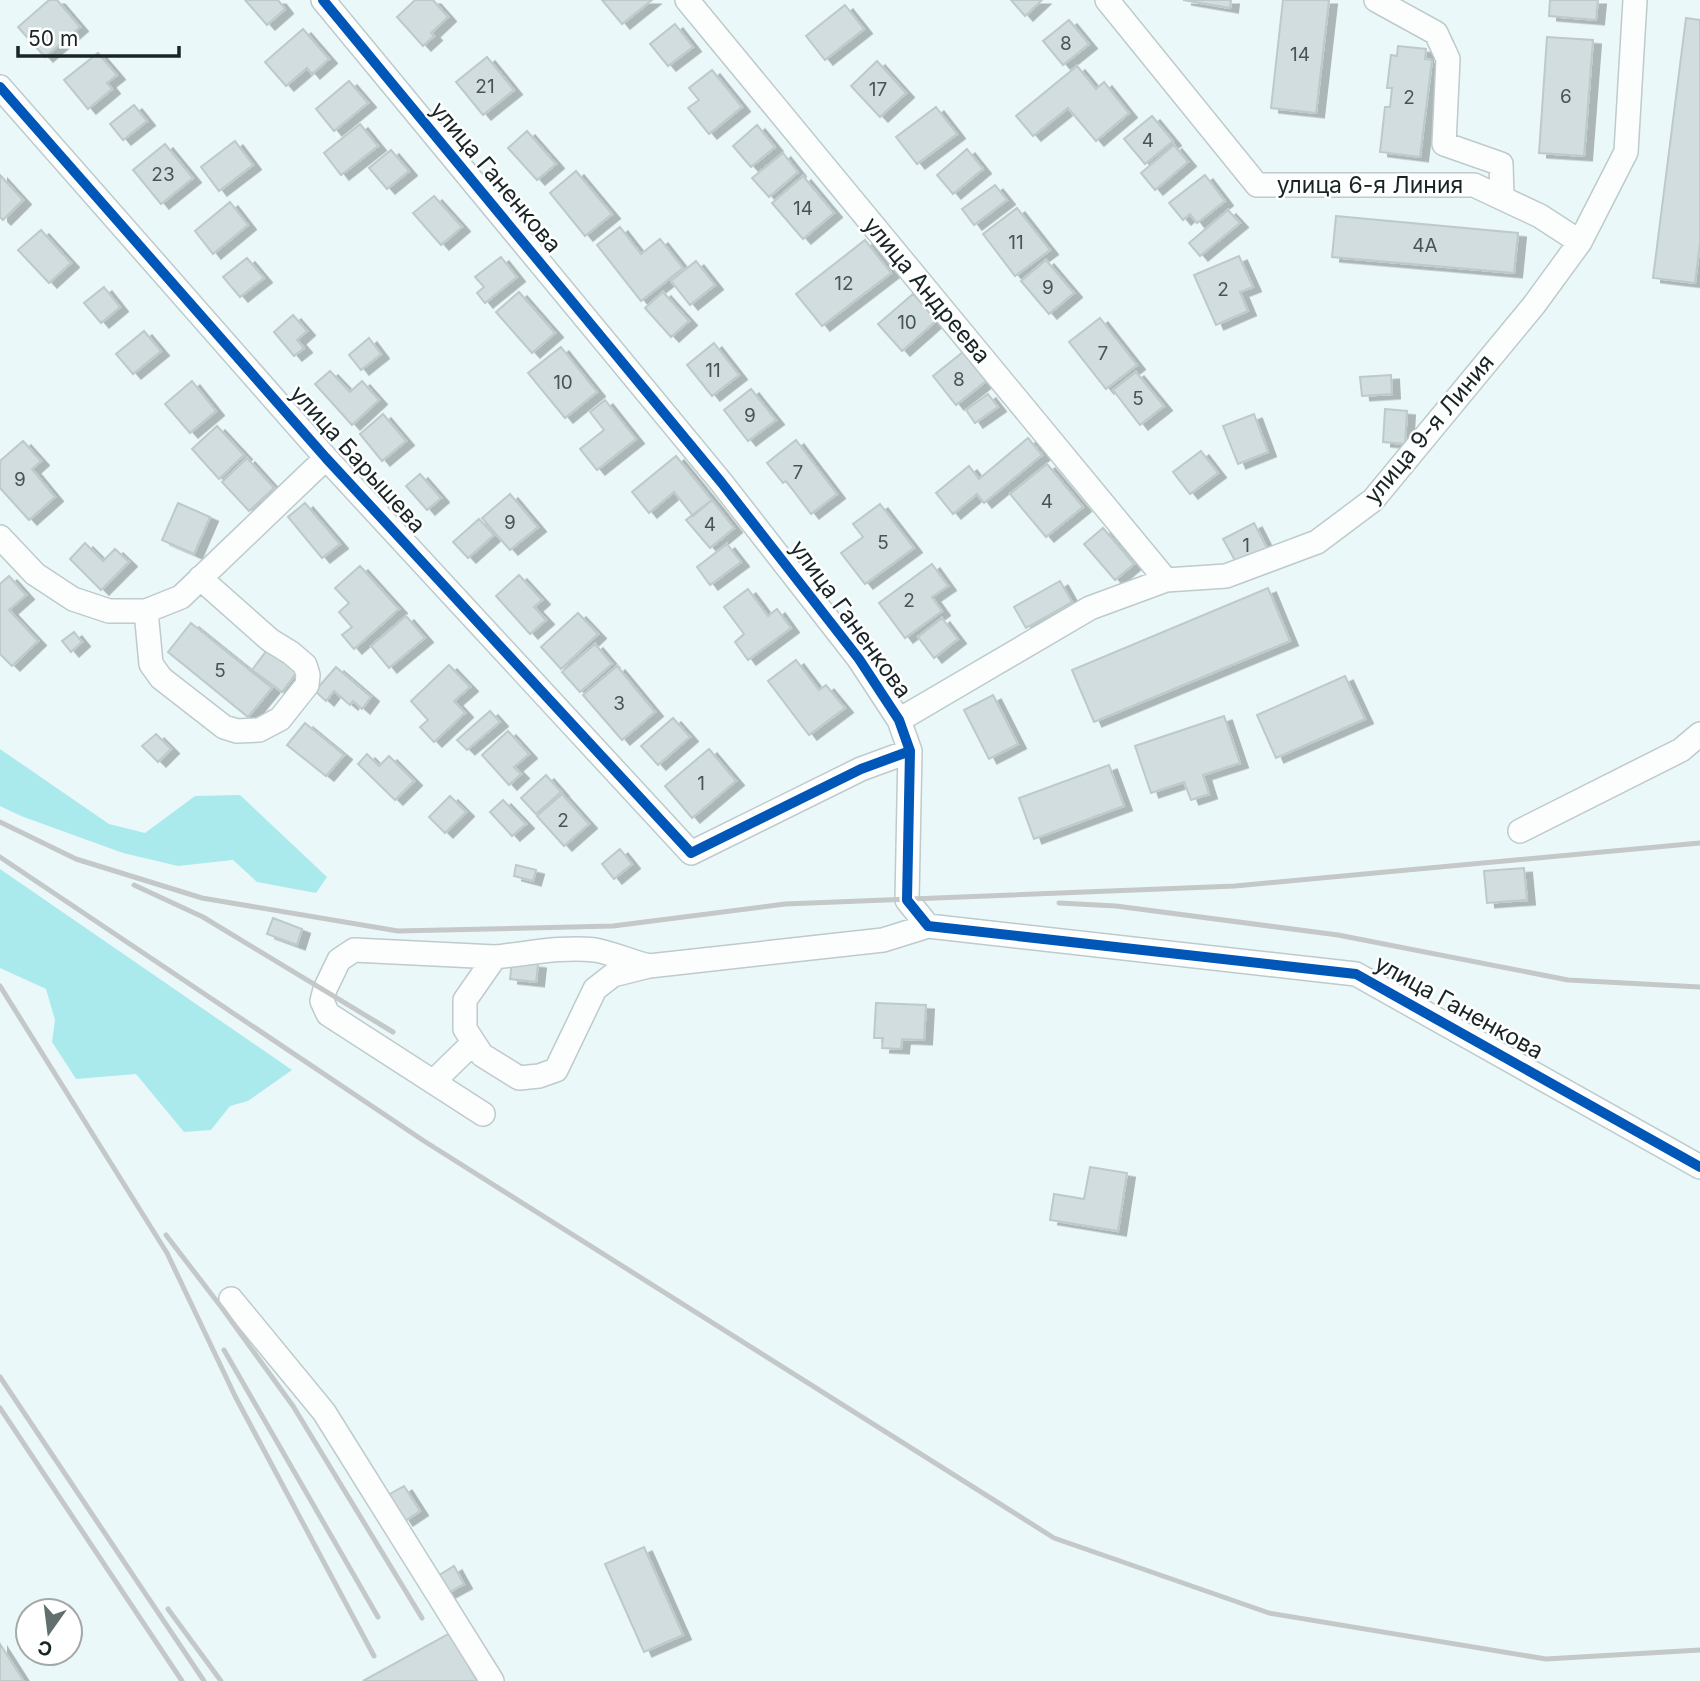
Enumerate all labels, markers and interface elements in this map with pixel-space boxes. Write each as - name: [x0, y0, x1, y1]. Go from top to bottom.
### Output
- scale bar: [18, 14, 178, 58]
- text: 50 m: [28, 26, 78, 51]
- house number: 8: [1060, 32, 1072, 55]
- house number: 14: [1290, 43, 1310, 66]
- house number: 21: [475, 75, 495, 98]
- house number: 17: [869, 78, 887, 101]
- house number: 6: [1560, 85, 1572, 108]
- house number: 2: [1403, 86, 1415, 109]
- street label: улица Ганенкова: [425, 96, 567, 258]
- house number: 4: [1142, 129, 1154, 152]
- house number: 23: [151, 163, 175, 186]
- street label: улица 6-я Линия: [1277, 171, 1463, 199]
- house number: 14: [793, 197, 813, 220]
- street label: улица Андреева: [858, 211, 996, 369]
- house number: 11: [1008, 231, 1024, 254]
- house number: 4А: [1412, 234, 1438, 257]
- house number: 12: [834, 272, 854, 295]
- house number: 9: [1042, 276, 1054, 299]
- house number: 2: [1217, 278, 1229, 301]
- house number: 10: [897, 311, 917, 334]
- house number: 7: [1098, 342, 1108, 365]
- street label: улица 9-я Линия: [1358, 349, 1500, 509]
- house number: 11: [705, 359, 721, 382]
- house number: 8: [953, 368, 965, 391]
- house number: 10: [553, 371, 573, 394]
- street label: улица Барышева: [284, 379, 432, 539]
- house number: 5: [1132, 387, 1144, 410]
- house number: 9: [744, 404, 756, 427]
- house number: 7: [793, 461, 803, 484]
- house number: 9: [14, 468, 26, 491]
- house number: 4: [1041, 490, 1053, 513]
- house number: 9: [504, 511, 516, 534]
- house number: 4: [704, 513, 716, 536]
- house number: 5: [877, 531, 889, 554]
- street label: улица Ганенкова: [784, 534, 918, 704]
- house number: 1: [1242, 534, 1250, 557]
- house number: 2: [903, 589, 915, 612]
- house number: 5: [214, 659, 226, 682]
- house number: 3: [613, 692, 625, 715]
- house number: 1: [697, 772, 705, 795]
- house number: 2: [557, 809, 569, 832]
- street label: улица Ганенкова: [1370, 949, 1548, 1065]
- north arrow: [14, 1597, 84, 1667]
- text: С: [35, 1635, 55, 1661]

